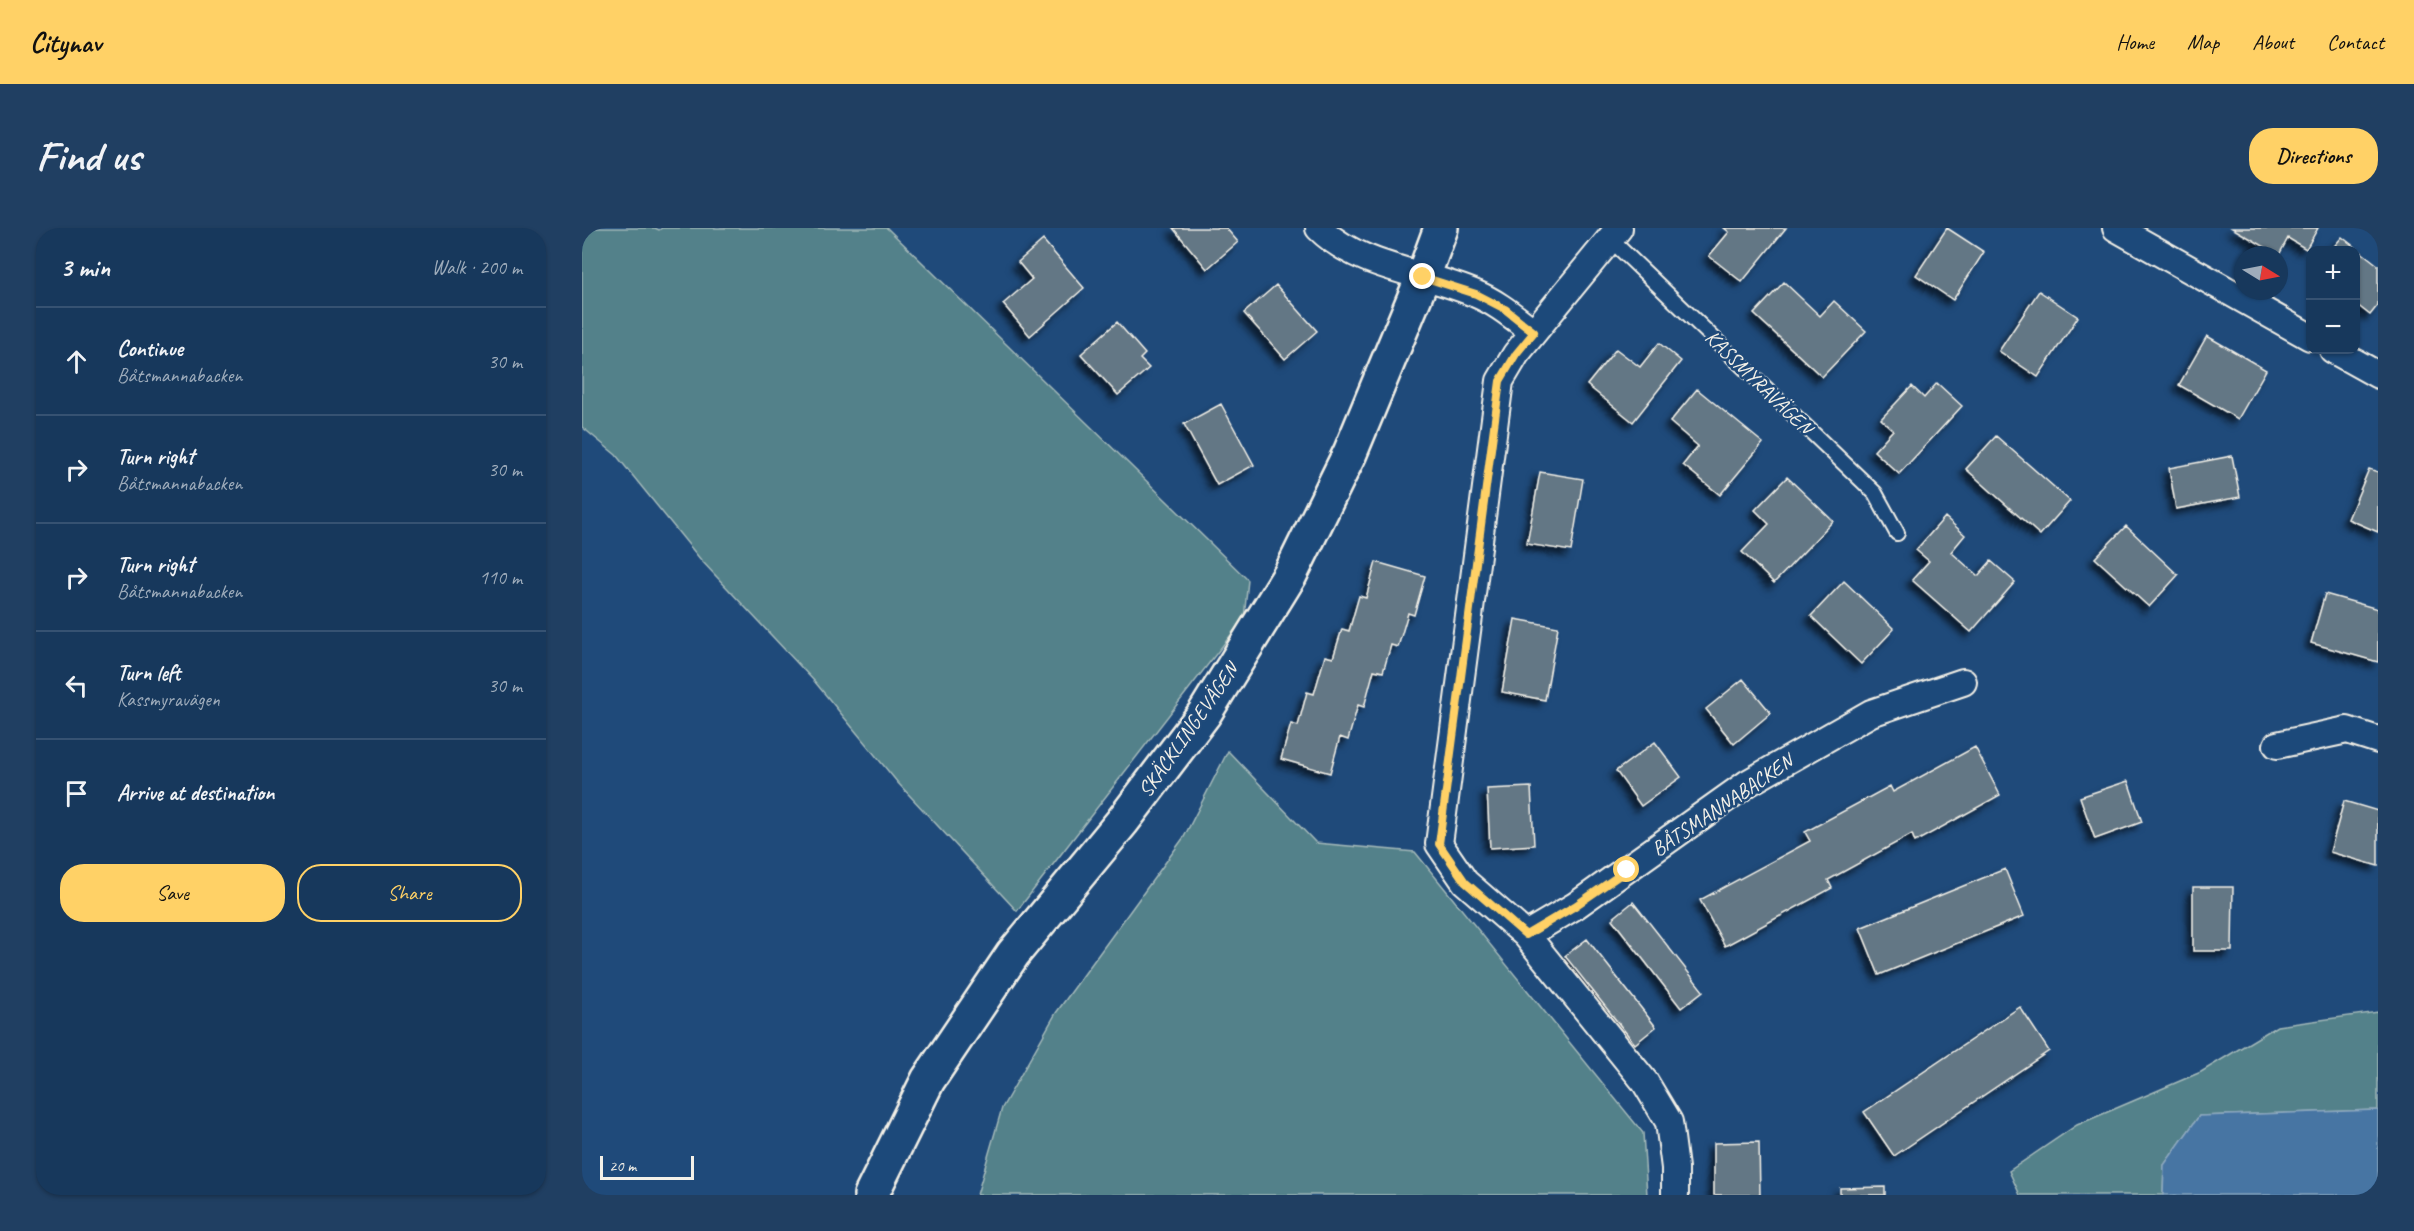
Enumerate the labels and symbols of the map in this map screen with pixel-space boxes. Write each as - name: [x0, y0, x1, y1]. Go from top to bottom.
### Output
- north arrow: [2234, 246, 2288, 300]
- route end: [1409, 263, 1435, 289]
- street label: KASSMYRAVÄGEN: [1700, 324, 1820, 442]
- street label: SKÄCKLINGEVÄGEN: [1132, 655, 1246, 802]
- street label: BÅTSMANNABACKEN: [1646, 746, 1800, 862]
- route start: [1613, 856, 1639, 882]
- scale bar: [600, 1153, 694, 1180]

